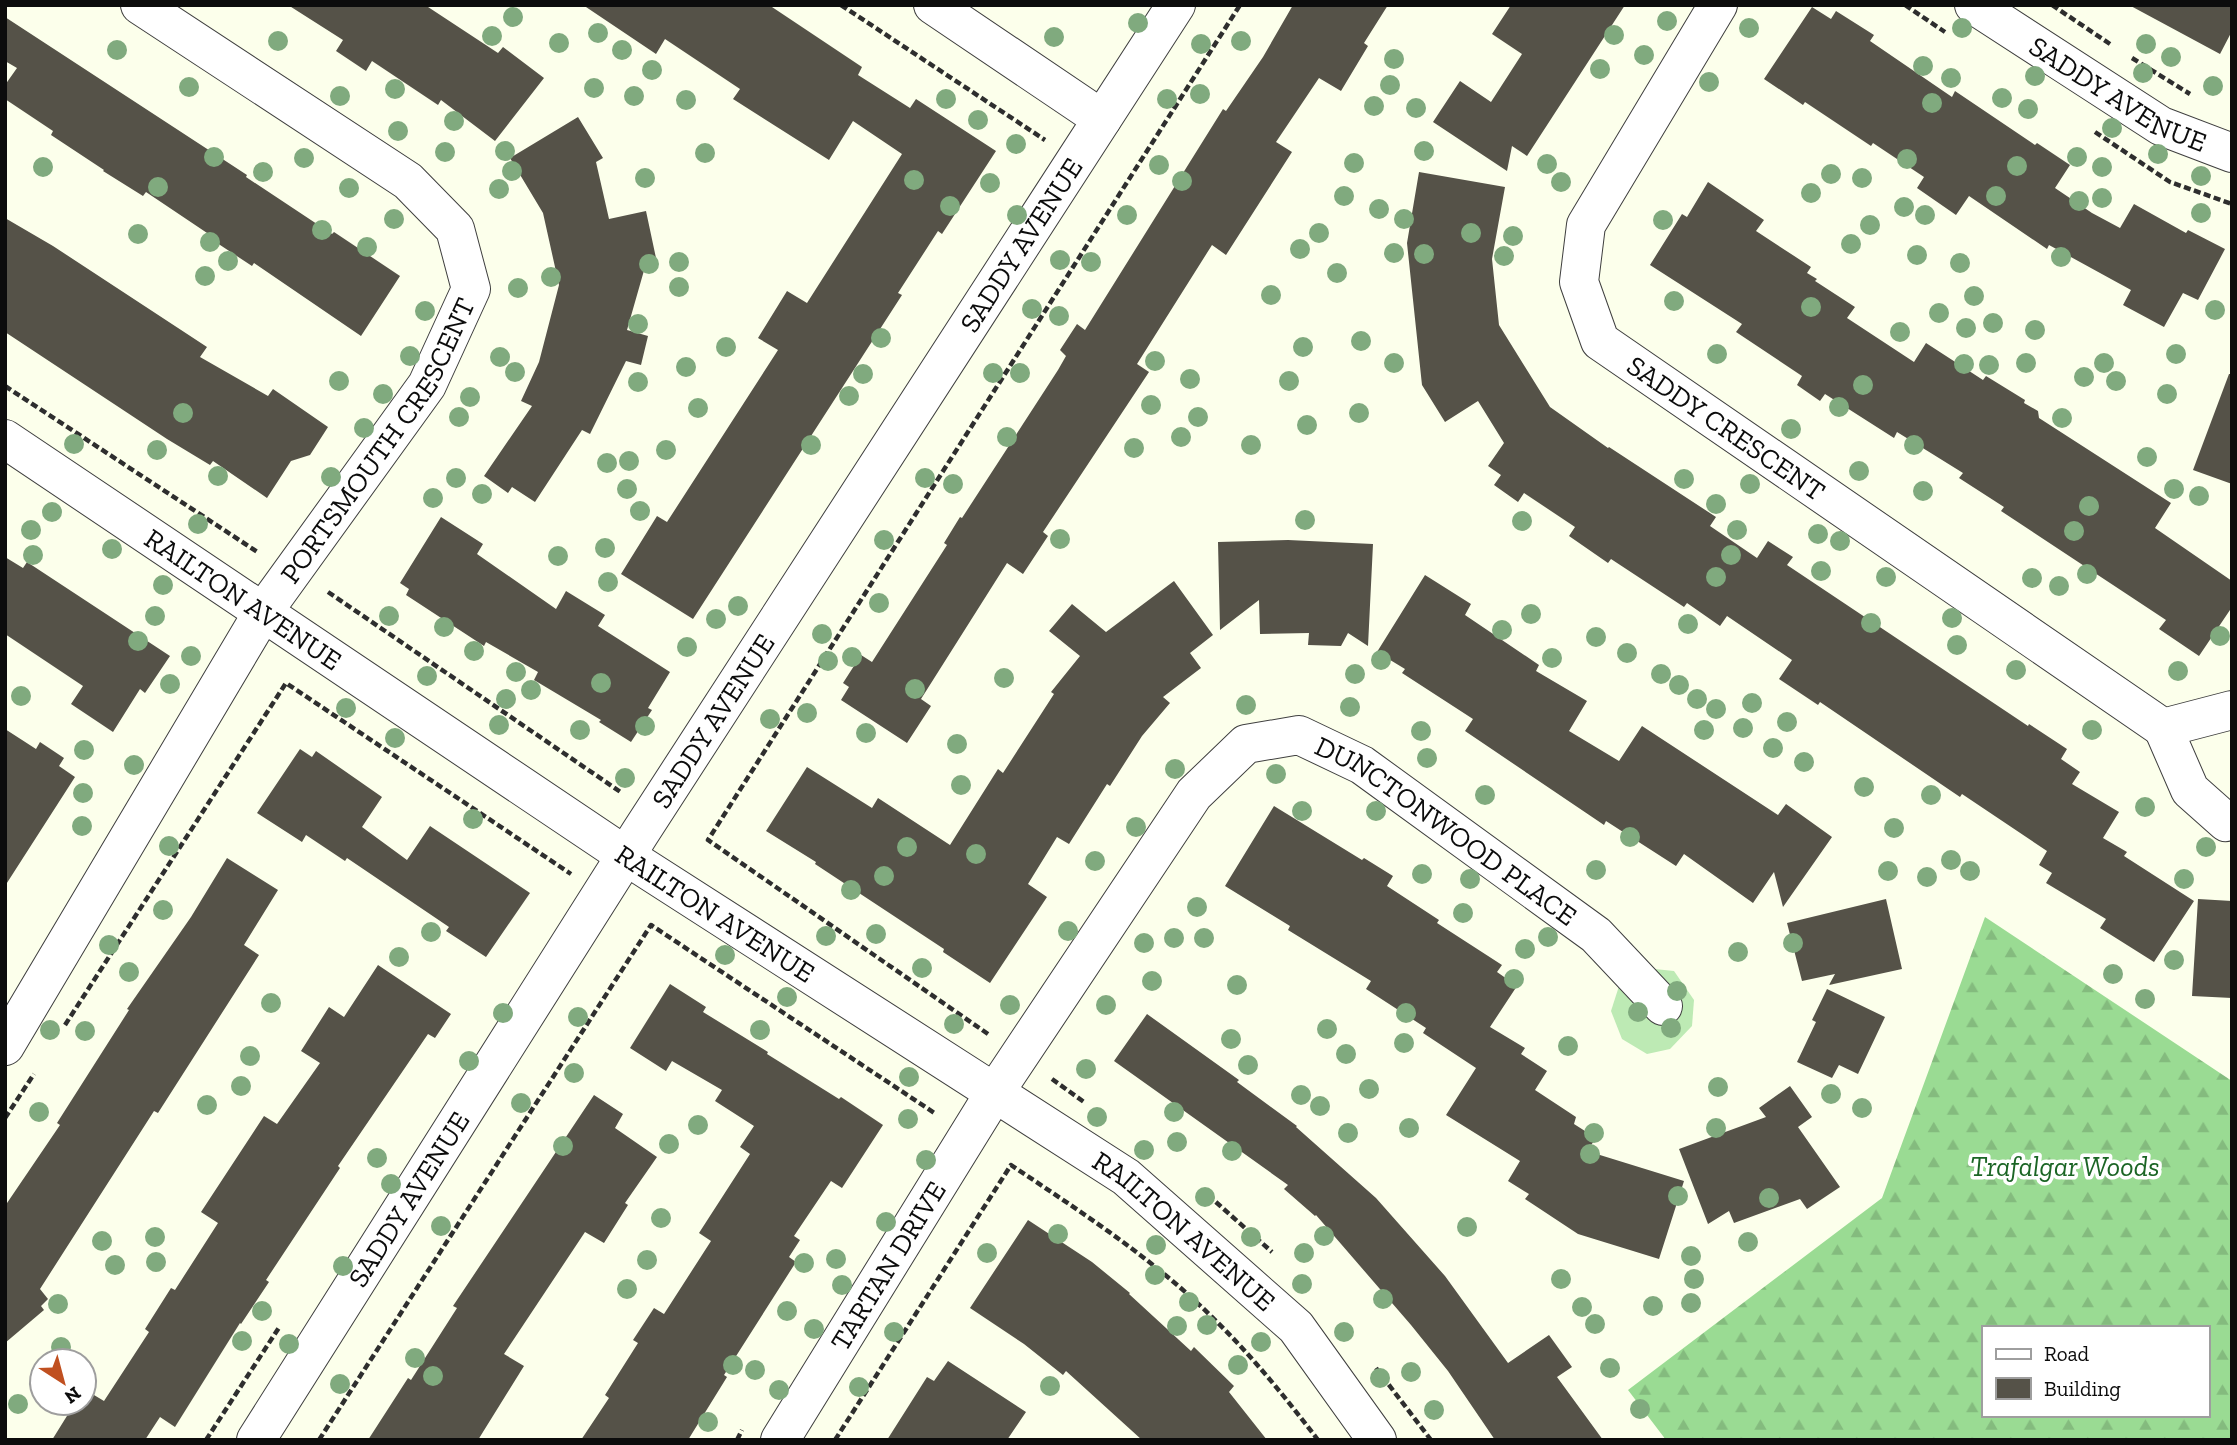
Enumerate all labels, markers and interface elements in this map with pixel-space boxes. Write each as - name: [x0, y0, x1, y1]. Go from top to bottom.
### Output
- street label: SADDY AVENUE: [2023, 29, 2211, 159]
- street label: SADDY AVENUE: [953, 152, 1090, 338]
- street label: PORTSMOUTH CRESCENT: [273, 293, 482, 590]
- street label: SADDY CRESCENT: [1621, 349, 1831, 508]
- street label: RAILTON AVENUE: [138, 522, 348, 677]
- street label: SADDY AVENUE: [645, 628, 781, 814]
- street label: DUNCTONWOOD PLACE: [1310, 729, 1583, 933]
- street label: RAILTON AVENUE: [609, 838, 821, 990]
- street label: SADDY AVENUE: [341, 1106, 476, 1293]
- street label: RAILTON AVENUE: [1086, 1144, 1282, 1318]
- park label: Trafalgar Woods: [1970, 1150, 2160, 1183]
- street label: TARTAN DRIVE: [824, 1175, 953, 1356]
- legend: [1982, 1326, 2209, 1417]
- text: Road: [2044, 1341, 2090, 1366]
- north arrow: [28, 1347, 98, 1417]
- text: Building: [2044, 1376, 2121, 1401]
- text: N: [60, 1382, 85, 1409]

